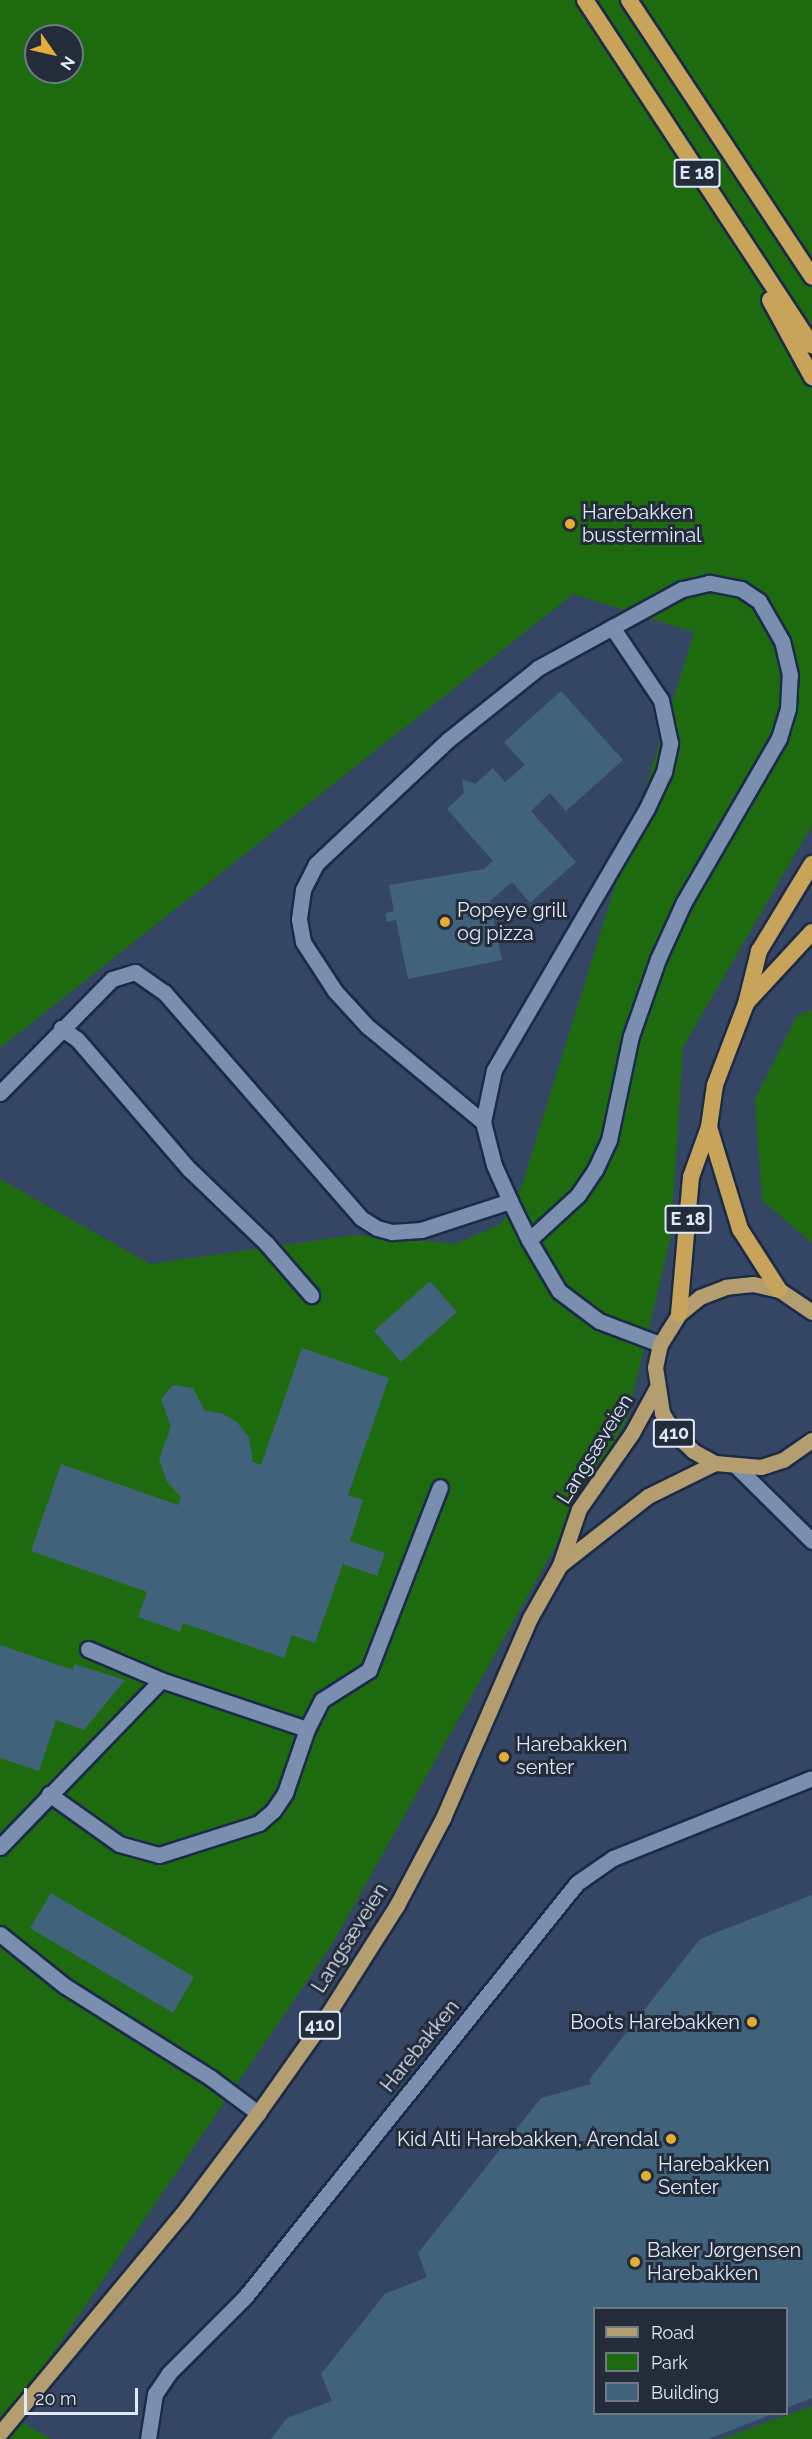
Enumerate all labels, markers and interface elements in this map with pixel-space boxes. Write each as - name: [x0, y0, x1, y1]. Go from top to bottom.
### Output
- north arrow: [24, 24, 84, 84]
- text: N: [56, 53, 79, 74]
- road number: E 18: [673, 158, 721, 188]
- place label: Harebakken bussterminal: [582, 500, 702, 547]
- marker: Harebakken bussterminal: [563, 517, 577, 531]
- place label: Popeye grill og pizza: [457, 898, 567, 945]
- marker: Popeye grill og pizza: [438, 915, 452, 929]
- road number: E 18: [664, 1204, 712, 1234]
- street label: Langsæveien: [552, 1390, 638, 1508]
- road number: 410: [652, 1418, 696, 1448]
- place label: Harebakken senter: [516, 1733, 627, 1780]
- marker: Harebakken senter: [497, 1750, 511, 1764]
- street label: Langsæveien: [307, 1879, 393, 1997]
- street label: Harebakken: [376, 1995, 464, 2097]
- road number: 410: [298, 2010, 342, 2040]
- place label: Boots Harebakken: [570, 2010, 740, 2034]
- marker: Boots Harebakken: [745, 2015, 759, 2029]
- place label: Kid Alti Harebakken, Arendal: [396, 2127, 659, 2151]
- marker: Kid Alti Harebakken, Arendal: [664, 2132, 678, 2146]
- place label: Harebakken Senter: [658, 2152, 769, 2199]
- marker: Harebakken Senter: [639, 2169, 653, 2183]
- place label: Baker Jørgensen Harebakken: [647, 2238, 802, 2285]
- marker: Baker Jørgensen Harebakken: [628, 2255, 642, 2269]
- legend: [593, 2307, 788, 2415]
- text: Road: [651, 2322, 694, 2343]
- text: Park: [651, 2352, 688, 2373]
- scale bar: [27, 2376, 141, 2414]
- text: Building: [651, 2382, 719, 2403]
- text: 20 m: [35, 2388, 77, 2409]

